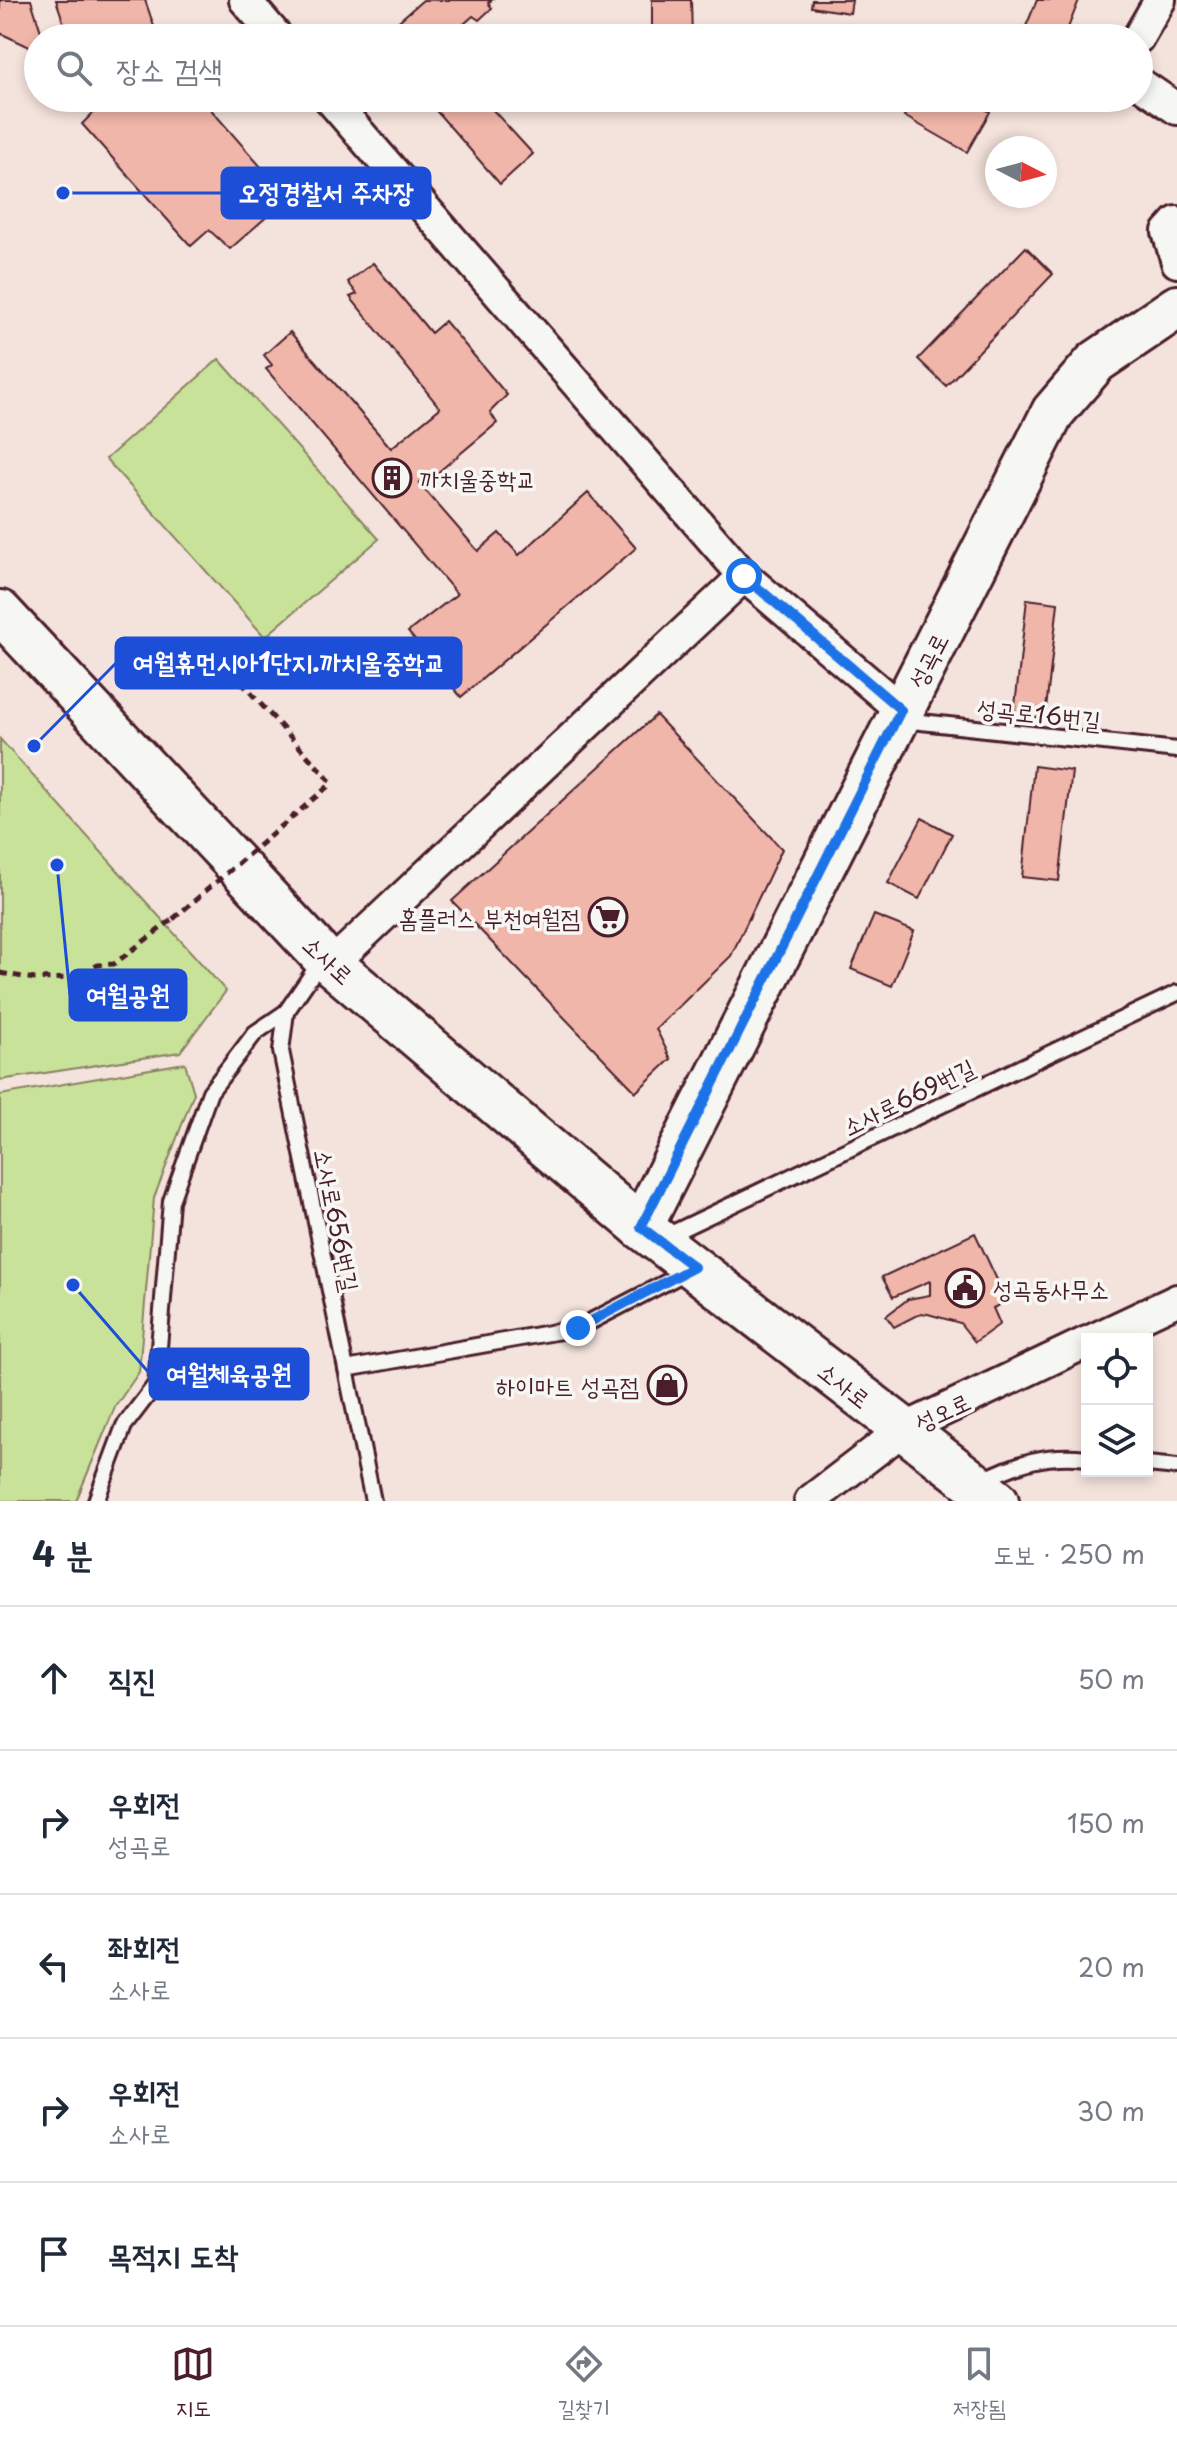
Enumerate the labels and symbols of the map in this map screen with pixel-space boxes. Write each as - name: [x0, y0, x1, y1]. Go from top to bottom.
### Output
- north arrow: [985, 136, 1057, 208]
- callout: 오정경찰서 주차장: [222, 168, 430, 218]
- text: 오정경찰서 주차장: [238, 172, 414, 211]
- building icon: 까치울중학교: [371, 457, 413, 499]
- place label: 까치울중학교: [420, 460, 536, 496]
- route start: [726, 558, 762, 594]
- street label: 성곡로: [898, 626, 956, 694]
- callout: 여월휴먼시아1단지.까치울중학교: [116, 638, 461, 688]
- text: 여월휴먼시아1단지.까치울중학교: [133, 642, 445, 681]
- street label: 성곡로16번길: [975, 689, 1103, 737]
- supermarket icon: 홈플러스 부천여월점: [587, 896, 629, 938]
- place label: 홈플러스 부천여월점: [398, 899, 580, 935]
- street label: 소사로: [296, 926, 362, 992]
- callout: 여월공원: [70, 970, 186, 1020]
- text: 여월공원: [86, 974, 170, 1013]
- street label: 소사로669번길: [836, 1048, 980, 1144]
- street label: 소사로656번길: [306, 1145, 370, 1295]
- public building icon: 성곡동사무소: [944, 1267, 986, 1309]
- place label: 성곡동사무소: [993, 1270, 1109, 1306]
- route end: [560, 1310, 596, 1346]
- callout: 여월체육공원: [150, 1349, 308, 1399]
- street label: 소사로: [811, 1352, 879, 1416]
- text: 여월체육공원: [166, 1353, 292, 1392]
- shop icon: 하이마트 성곡점: [646, 1364, 688, 1406]
- place label: 하이마트 성곡점: [496, 1367, 639, 1403]
- street label: 성오로: [908, 1382, 976, 1440]

